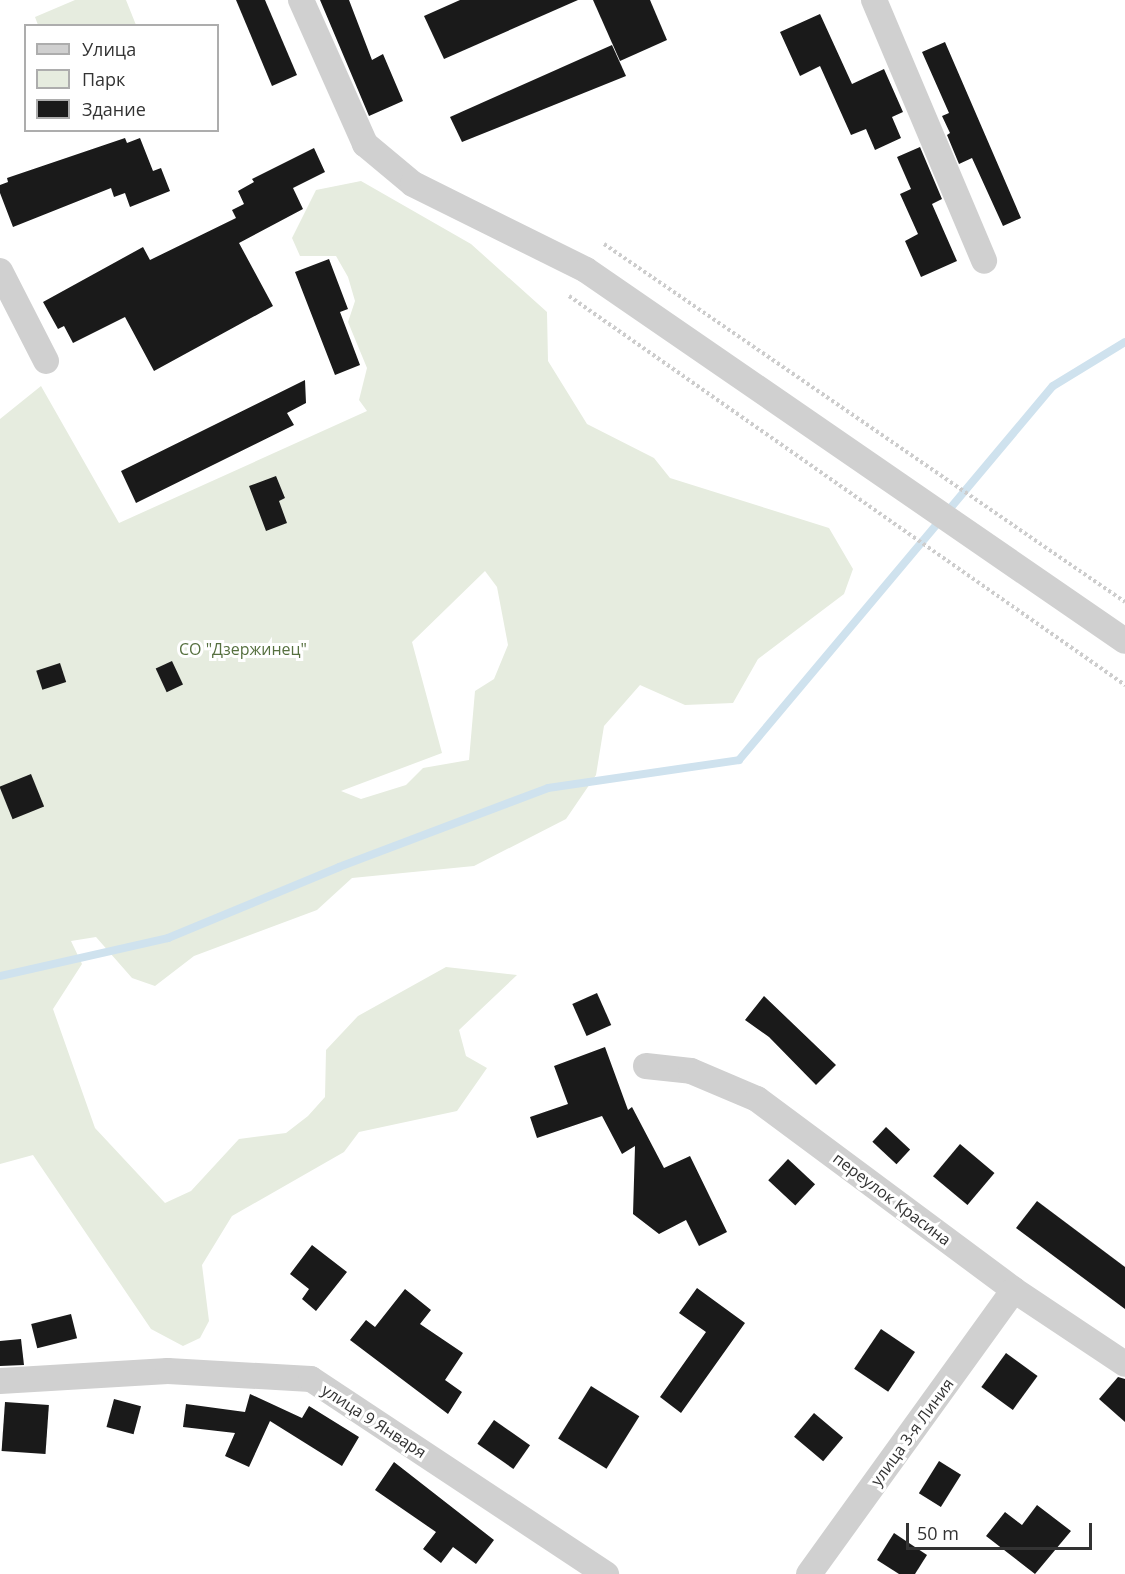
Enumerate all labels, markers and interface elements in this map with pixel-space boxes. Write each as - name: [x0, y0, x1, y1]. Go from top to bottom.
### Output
- legend: [24, 24, 219, 132]
- text: Улица: [82, 37, 136, 61]
- text: Парк: [82, 67, 125, 91]
- text: Здание: [82, 97, 146, 121]
- park label: СО "Дзержинец": [179, 639, 307, 659]
- street label: переулок Красина: [829, 1149, 955, 1249]
- street label: улица 3-я Линия: [867, 1374, 957, 1490]
- street label: улица 9 Января: [318, 1380, 430, 1462]
- scale bar: [909, 1511, 1095, 1549]
- text: 50 m: [917, 1521, 959, 1545]

